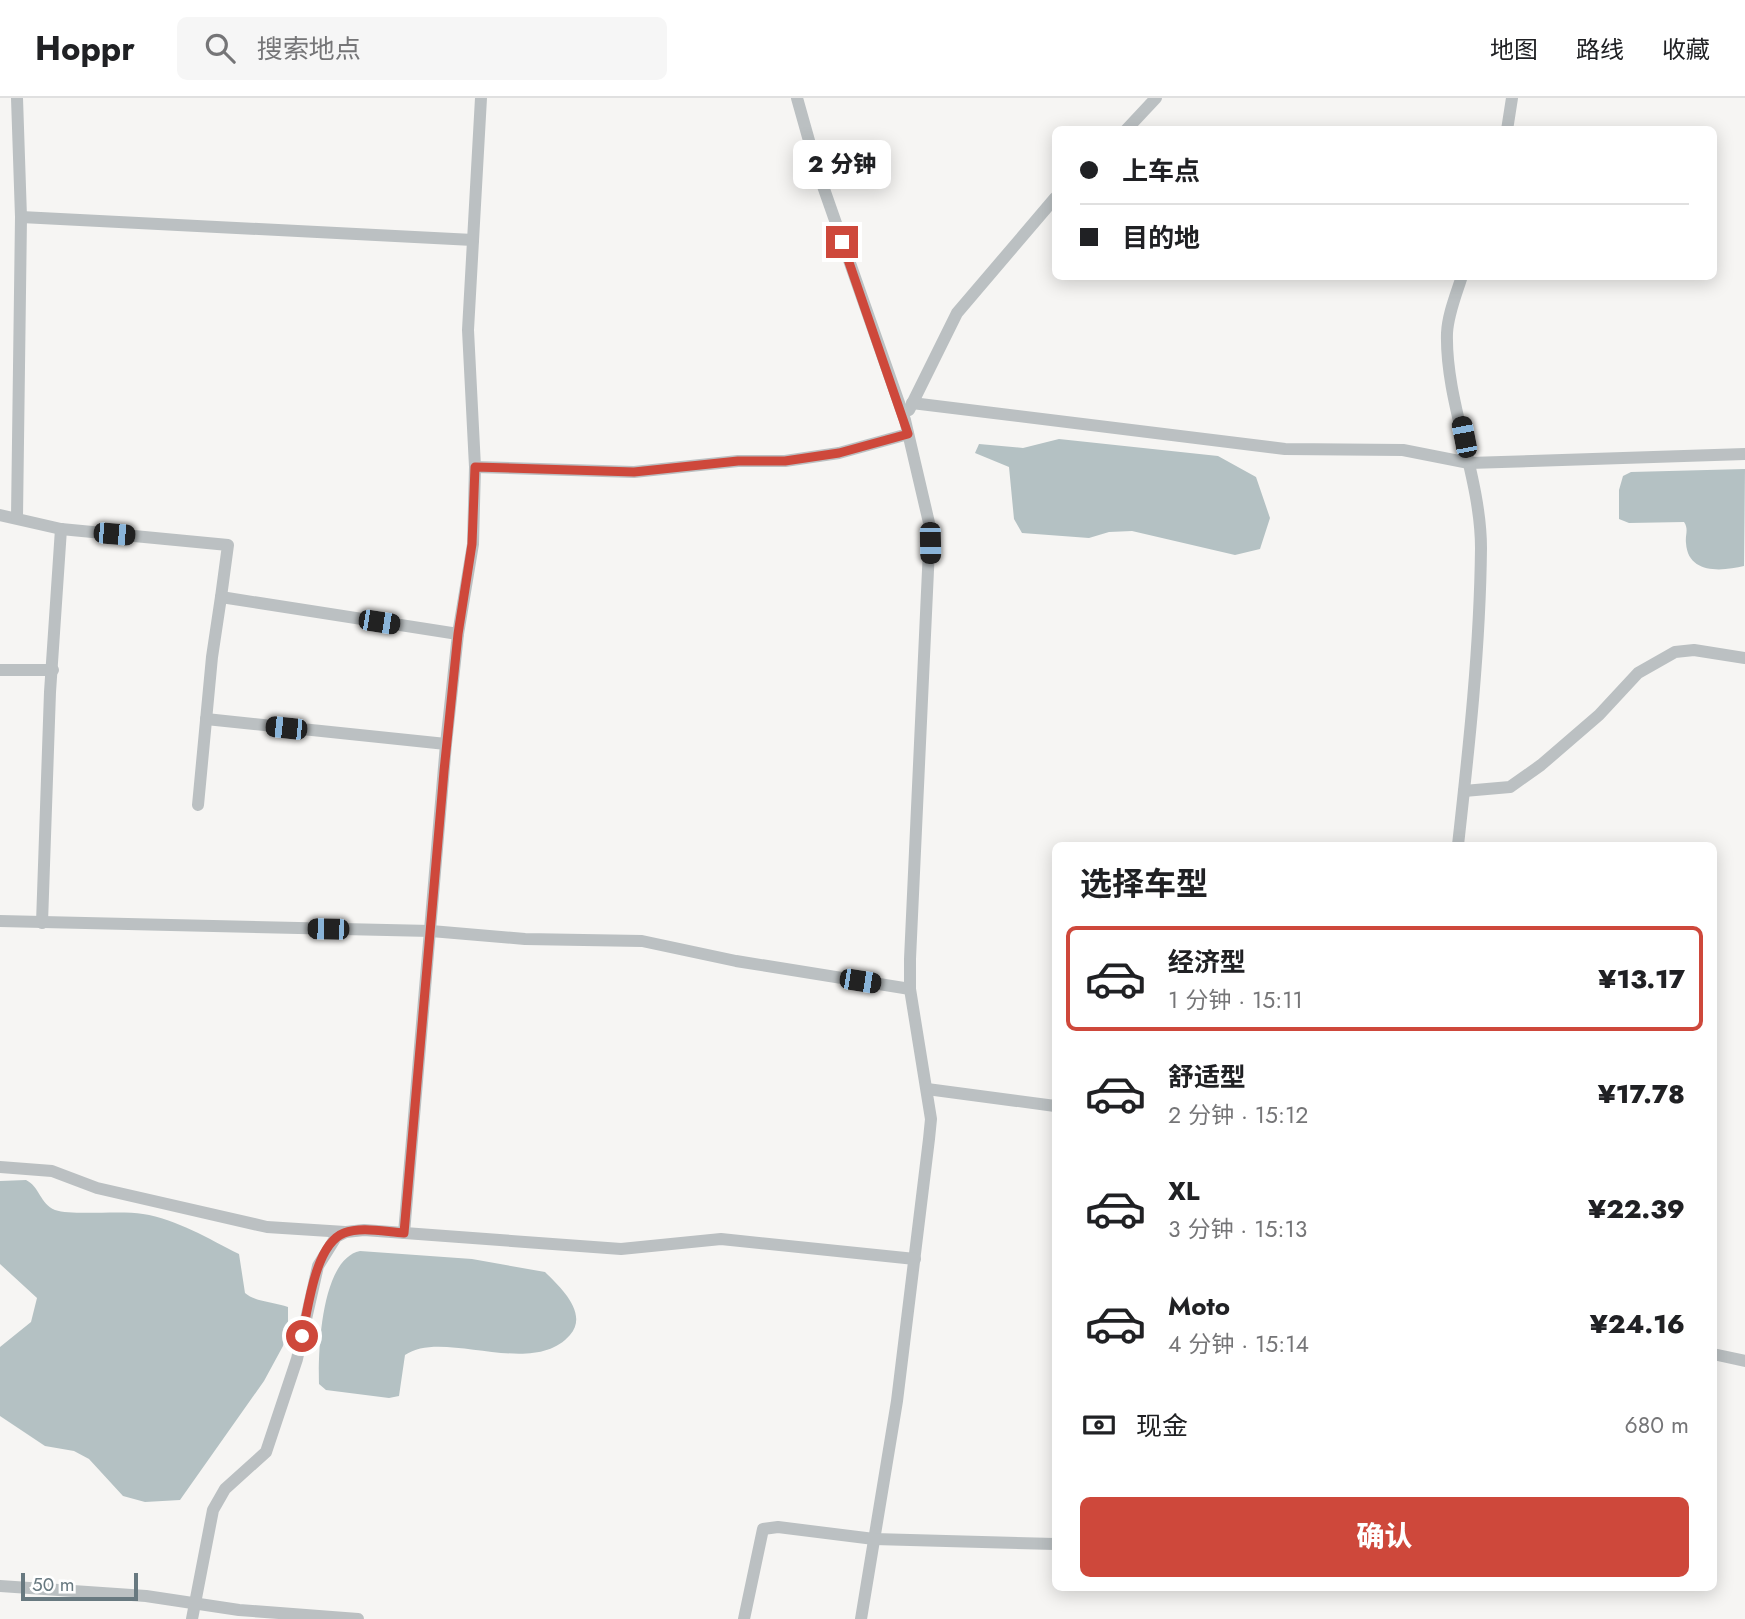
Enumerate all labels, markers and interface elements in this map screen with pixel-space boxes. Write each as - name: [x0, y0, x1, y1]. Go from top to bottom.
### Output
- search box: [177, 17, 667, 80]
- text: Hoppr: [35, 25, 135, 72]
- icon: search: [201, 29, 239, 67]
- text: 搜索地点: [257, 30, 361, 68]
- text: 地图: [1490, 32, 1538, 67]
- text: 路线: [1576, 32, 1624, 67]
- text: 收藏: [1662, 32, 1710, 67]
- callout: 2 分钟: [793, 141, 891, 190]
- text: 2 分钟: [808, 147, 876, 181]
- text: 上车点: [1122, 152, 1200, 190]
- text: 目的地: [1122, 219, 1200, 257]
- route end: [826, 226, 858, 258]
- car: [1450, 414, 1479, 460]
- car: [93, 522, 136, 546]
- car: [920, 522, 941, 564]
- car: [357, 608, 402, 636]
- car: [265, 715, 308, 741]
- text: 选择车型: [1080, 861, 1208, 907]
- car: [307, 918, 350, 940]
- text: 经济型: [1168, 943, 1246, 981]
- icon: car: [1084, 947, 1147, 1010]
- text: ¥13.17: [1598, 960, 1685, 998]
- car: [838, 967, 883, 995]
- text: 1 分钟 · 15:11: [1168, 983, 1303, 1017]
- text: 舒适型: [1168, 1058, 1246, 1096]
- icon: car: [1084, 1062, 1147, 1125]
- text: ¥17.78: [1598, 1075, 1685, 1113]
- text: 2 分钟 · 15:12: [1168, 1098, 1308, 1132]
- text: XL: [1168, 1172, 1200, 1210]
- icon: car: [1084, 1177, 1147, 1240]
- text: ¥22.39: [1588, 1190, 1685, 1228]
- text: 3 分钟 · 15:13: [1168, 1212, 1307, 1246]
- text: Moto: [1168, 1287, 1230, 1325]
- icon: car: [1084, 1292, 1147, 1355]
- text: ¥24.16: [1590, 1305, 1685, 1343]
- route start: [286, 1320, 318, 1352]
- text: 4 分钟 · 15:14: [1168, 1327, 1309, 1361]
- icon: cash: [1080, 1406, 1118, 1444]
- text: 现金: [1136, 1407, 1188, 1445]
- text: 680 m: [1625, 1408, 1689, 1442]
- button: 确认: [1080, 1497, 1689, 1577]
- scale bar: [21, 1570, 138, 1602]
- text: 50 m: [32, 1571, 75, 1598]

